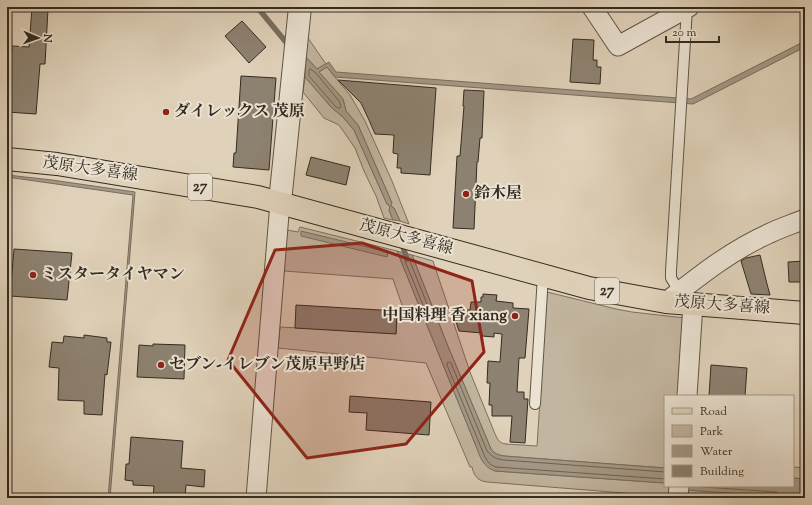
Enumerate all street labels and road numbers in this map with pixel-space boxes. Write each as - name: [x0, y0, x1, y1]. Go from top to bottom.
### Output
- street label: 茂原大多喜線: [41, 152, 139, 188]
- road number: 27: [188, 174, 212, 200]
- street label: 茂原大多喜線: [357, 214, 455, 262]
- road number: 27: [595, 278, 619, 304]
- street label: 茂原大多喜線: [673, 291, 771, 321]

